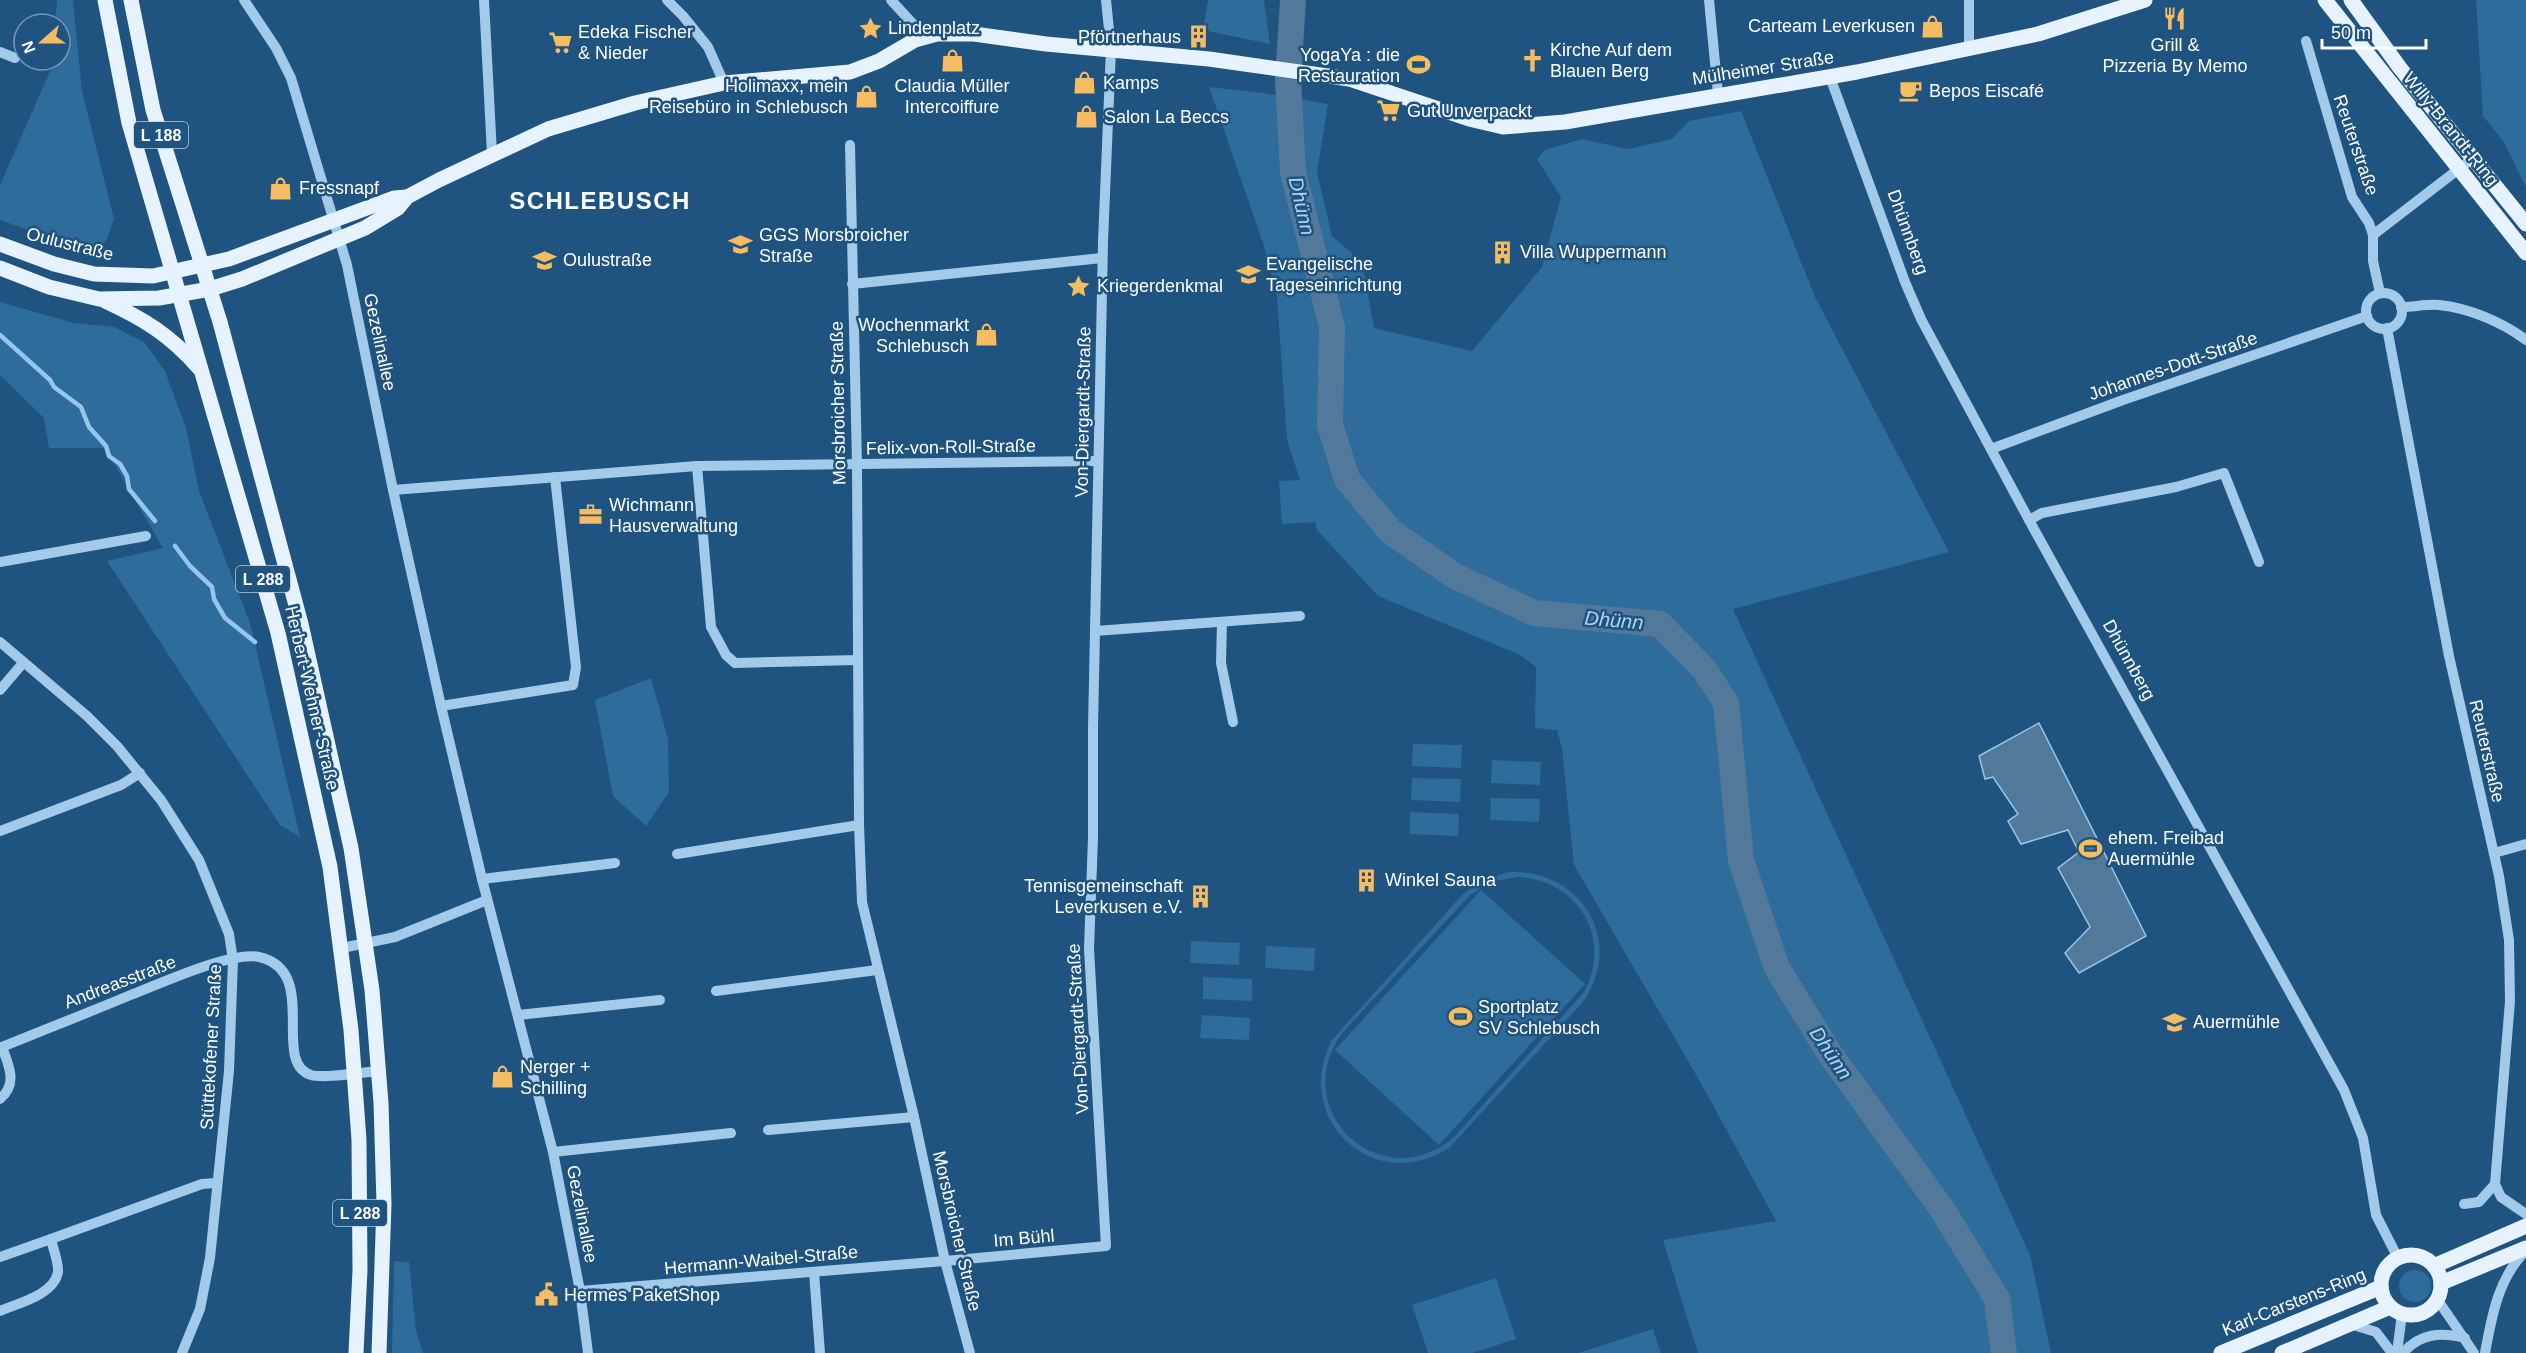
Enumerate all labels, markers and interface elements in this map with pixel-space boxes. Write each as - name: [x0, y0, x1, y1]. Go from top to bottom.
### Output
- restaurant icon: Grill & Pizzeria By Memo: [2162, 6, 2188, 32]
- north arrow: [12, 12, 72, 72]
- scale bar: [2322, 12, 2426, 50]
- shop icon: Carteam Leverkusen: [1920, 13, 1946, 39]
- place icon: Lindenplatz: [857, 15, 883, 41]
- place label: Carteam Leverkusen: [1748, 16, 1915, 36]
- place label: Lindenplatz: [888, 18, 980, 38]
- place label: Edeka Fischer & Nieder: [578, 22, 693, 63]
- text: 50 m: [2331, 23, 2371, 43]
- building icon: Pförtnerhaus: [1186, 24, 1212, 50]
- place label: Pförtnerhaus: [1078, 27, 1181, 47]
- supermarket icon: Edeka Fischer & Nieder: [547, 29, 573, 55]
- place label: Grill & Pizzeria By Memo: [2102, 35, 2248, 76]
- text: N: [18, 39, 38, 56]
- place label: Kirche Auf dem Blauen Berg: [1550, 40, 1672, 81]
- place label: YogaYa : die Restauration: [1298, 45, 1400, 86]
- shop icon: Claudia Müller Intercoiffure: [939, 47, 965, 73]
- church icon: Kirche Auf dem Blauen Berg: [1519, 47, 1545, 73]
- street label: Mülheimer Straße: [1691, 47, 1835, 89]
- sports icon: YogaYa : die Restauration: [1405, 52, 1431, 78]
- street label: Willy-Brandt-Ring: [2399, 68, 2503, 190]
- shop icon: Kamps: [1072, 70, 1098, 96]
- place label: Kamps: [1103, 73, 1159, 93]
- place label: Holimaxx, mein Reisebüro in Schlebusch: [649, 76, 848, 117]
- place label: Claudia Müller Intercoiffure: [894, 76, 1010, 117]
- cafe icon: Bepos Eiscafé: [1898, 78, 1924, 104]
- place label: Bepos Eiscafé: [1929, 81, 2044, 101]
- shop icon: Holimaxx, mein Reisebüro in Schlebusch: [853, 83, 879, 109]
- street label: Reuterstraße: [2329, 92, 2383, 198]
- supermarket icon: Gut Unverpackt: [1376, 98, 1402, 124]
- place label: Gut Unverpackt: [1407, 101, 1532, 121]
- shop icon: Salon La Beccs: [1073, 104, 1099, 130]
- place label: Salon La Beccs: [1104, 107, 1229, 127]
- road number: L 188: [134, 122, 188, 148]
- shop icon: Fressnapf: [268, 175, 294, 201]
- water label: Dhünn: [1285, 175, 1319, 237]
- place label: Fressnapf: [299, 178, 380, 198]
- district label: SCHLEBUSCH: [509, 187, 691, 214]
- street label: Dhünnberg: [1883, 187, 1933, 277]
- street label: Oulustraße: [24, 224, 116, 264]
- place label: GGS Morsbroicher Straße: [759, 225, 909, 266]
- school or university icon: GGS Morsbroicher Straße: [728, 232, 754, 258]
- building icon: Villa Wuppermann: [1489, 239, 1515, 265]
- place label: Villa Wuppermann: [1520, 242, 1666, 262]
- school or university icon: Oulustraße: [532, 247, 558, 273]
- place label: Oulustraße: [563, 250, 652, 270]
- place label: Evangelische Tageseinrichtung: [1266, 254, 1402, 295]
- school or university icon: Evangelische Tageseinrichtung: [1235, 261, 1261, 287]
- place icon: Kriegerdenkmal: [1066, 273, 1092, 299]
- place label: Kriegerdenkmal: [1097, 276, 1223, 296]
- street label: Gezelinallee: [360, 291, 400, 393]
- place label: Wochenmarkt Schlebusch: [858, 315, 969, 356]
- street label: Morsbroicher Straße: [827, 321, 849, 485]
- shop icon: Wochenmarkt Schlebusch: [974, 322, 1000, 348]
- street label: Von-Diergardt-Straße: [1072, 326, 1094, 498]
- street label: Johannes-Dott-Straße: [2086, 328, 2260, 404]
- street label: Felix-von-Roll-Straße: [866, 436, 1036, 458]
- place label: Wichmann Hausverwaltung: [609, 495, 738, 536]
- office icon: Wichmann Hausverwaltung: [578, 502, 604, 528]
- road number: L 288: [236, 566, 290, 592]
- street label: Herbert-Wehner-Straße: [281, 604, 343, 792]
- water label: Dhünn: [1584, 606, 1644, 634]
- street label: Dhünnberg: [2099, 616, 2159, 704]
- street label: Reuterstraße: [2465, 698, 2509, 804]
- place label: ehem. Freibad Auermühle: [2108, 828, 2224, 869]
- sports icon: ehem. Freibad Auermühle: [2077, 835, 2103, 861]
- building icon: Winkel Sauna: [1354, 867, 1380, 893]
- place label: Winkel Sauna: [1385, 870, 1497, 890]
- place label: Tennisgemeinschaft Leverkusen e.V.: [1024, 876, 1183, 917]
- building icon: Tennisgemeinschaft Leverkusen e.V.: [1188, 883, 1214, 909]
- street label: Von-Diergardt-Straße: [1064, 943, 1092, 1115]
- street label: Andreasstraße: [61, 952, 179, 1012]
- street label: Stüttekofener Straße: [197, 964, 225, 1130]
- place label: Sportplatz SV Schlebusch: [1478, 997, 1600, 1038]
- sports icon: Sportplatz SV Schlebusch: [1447, 1004, 1473, 1030]
- school or university icon: Auermühle: [2162, 1009, 2188, 1035]
- place label: Auermühle: [2193, 1012, 2280, 1032]
- water label: Dhünn: [1805, 1022, 1857, 1084]
- place label: Nerger + Schilling: [520, 1057, 591, 1098]
- shop icon: Nerger + Schilling: [489, 1064, 515, 1090]
- street label: Morsbroicher Straße: [929, 1149, 985, 1313]
- street label: Gezelinallee: [563, 1163, 601, 1265]
- road number: L 288: [333, 1200, 387, 1226]
- street label: Im Bühl: [993, 1225, 1055, 1251]
- street label: Hermann-Waibel-Straße: [663, 1242, 859, 1278]
- street label: Karl-Carstens-Ring: [2219, 1264, 2369, 1340]
- public building icon: Hermes PaketShop: [533, 1282, 559, 1308]
- place label: Hermes PaketShop: [564, 1285, 720, 1305]

